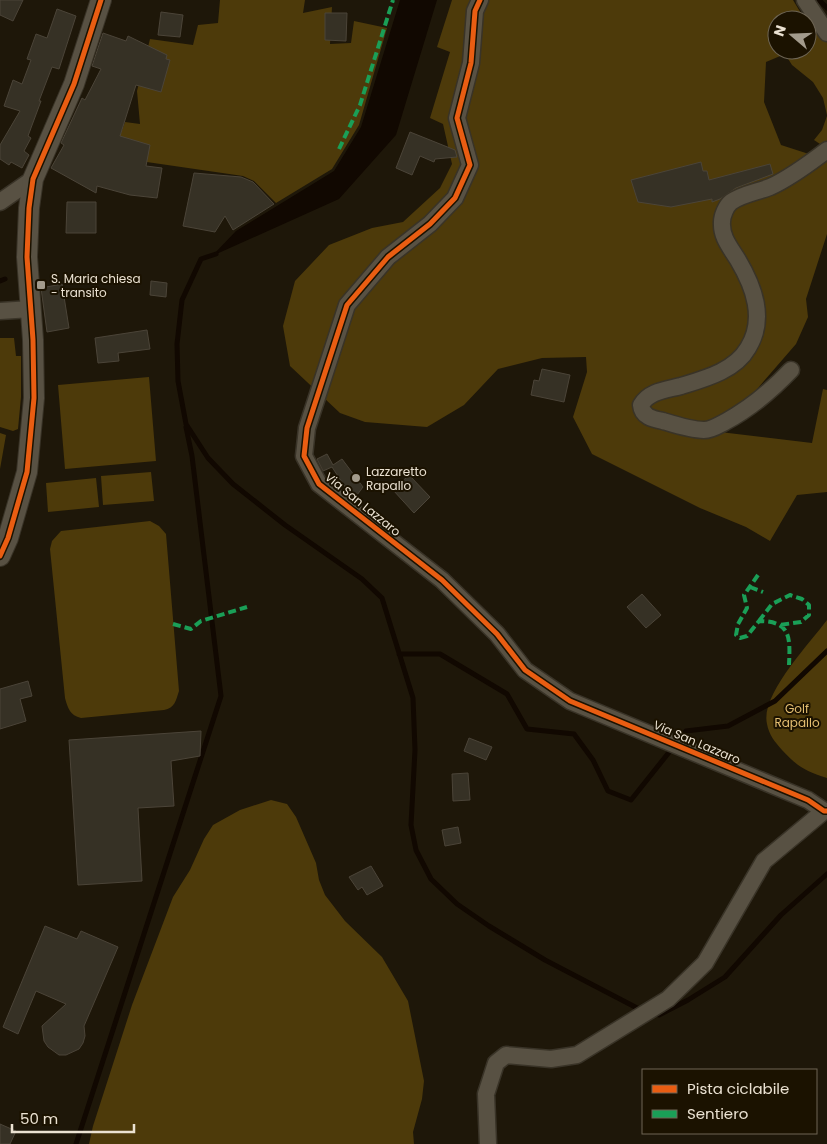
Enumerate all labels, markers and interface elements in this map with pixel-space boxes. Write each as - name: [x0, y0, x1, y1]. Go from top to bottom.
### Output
- north arrow: [767, 10, 817, 60]
- text: N: [769, 23, 791, 39]
- place label: S. Maria chiesa - transito: [51, 270, 141, 301]
- marker: S. Maria chiesa - transito: [35, 279, 47, 291]
- place label: Lazzaretto Rapallo: [366, 463, 427, 494]
- street label: Via San Lazzaro: [322, 468, 405, 540]
- marker: Lazzaretto Rapallo: [350, 472, 362, 484]
- park label: Golf Rapallo: [774, 700, 820, 731]
- street label: Via San Lazzaro: [651, 716, 743, 768]
- legend: [642, 1069, 817, 1134]
- text: Pista ciclabile: [687, 1078, 789, 1099]
- scale bar: [12, 1102, 135, 1134]
- text: Sentiero: [687, 1103, 748, 1124]
- text: 50 m: [20, 1108, 58, 1129]

